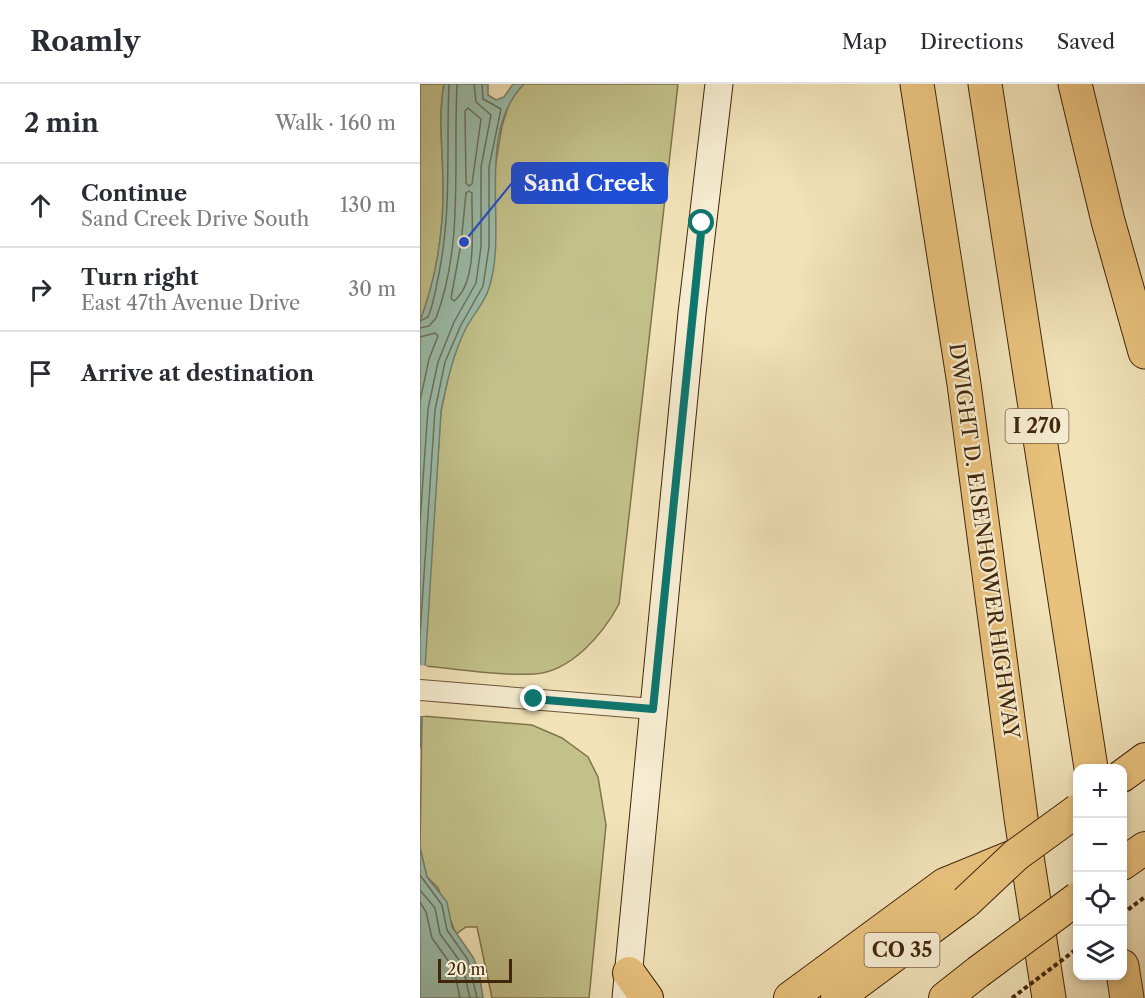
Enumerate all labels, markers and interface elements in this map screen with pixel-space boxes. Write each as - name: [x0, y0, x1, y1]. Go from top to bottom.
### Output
- text: Roamly: [30, 24, 140, 58]
- text: Map: [842, 29, 887, 54]
- text: Directions: [920, 29, 1024, 54]
- text: Saved: [1057, 29, 1115, 54]
- text: 2 min: [24, 107, 99, 139]
- text: Walk · 160 m: [275, 111, 396, 135]
- callout: Sand Creek: [512, 163, 667, 203]
- text: Sand Creek: [524, 170, 655, 197]
- text: Continue: [81, 180, 187, 207]
- icon: ahead: [24, 189, 57, 222]
- text: 130 m: [340, 193, 396, 217]
- text: Sand Creek Drive South: [81, 207, 309, 231]
- route start: [688, 209, 714, 235]
- text: Turn right: [81, 264, 199, 291]
- icon: right: [24, 273, 57, 306]
- text: 30 m: [348, 277, 396, 301]
- text: East 47th Avenue Drive: [81, 291, 300, 315]
- street label: DWIGHT D. EISENHOWER HIGHWAY: [944, 341, 1025, 742]
- icon: arrive: [24, 357, 57, 390]
- text: Arrive at destination: [81, 360, 314, 387]
- road number: I 270: [1006, 409, 1068, 443]
- route end: [520, 685, 546, 711]
- map controls: [1073, 764, 1127, 980]
- button: +: [1073, 764, 1127, 818]
- button: −: [1073, 818, 1127, 872]
- button: locate: [1073, 872, 1127, 926]
- button: layers: [1073, 926, 1127, 980]
- road number: CO 35: [864, 933, 940, 967]
- scale bar: [438, 956, 512, 984]
- text: 20 m: [447, 959, 486, 979]

